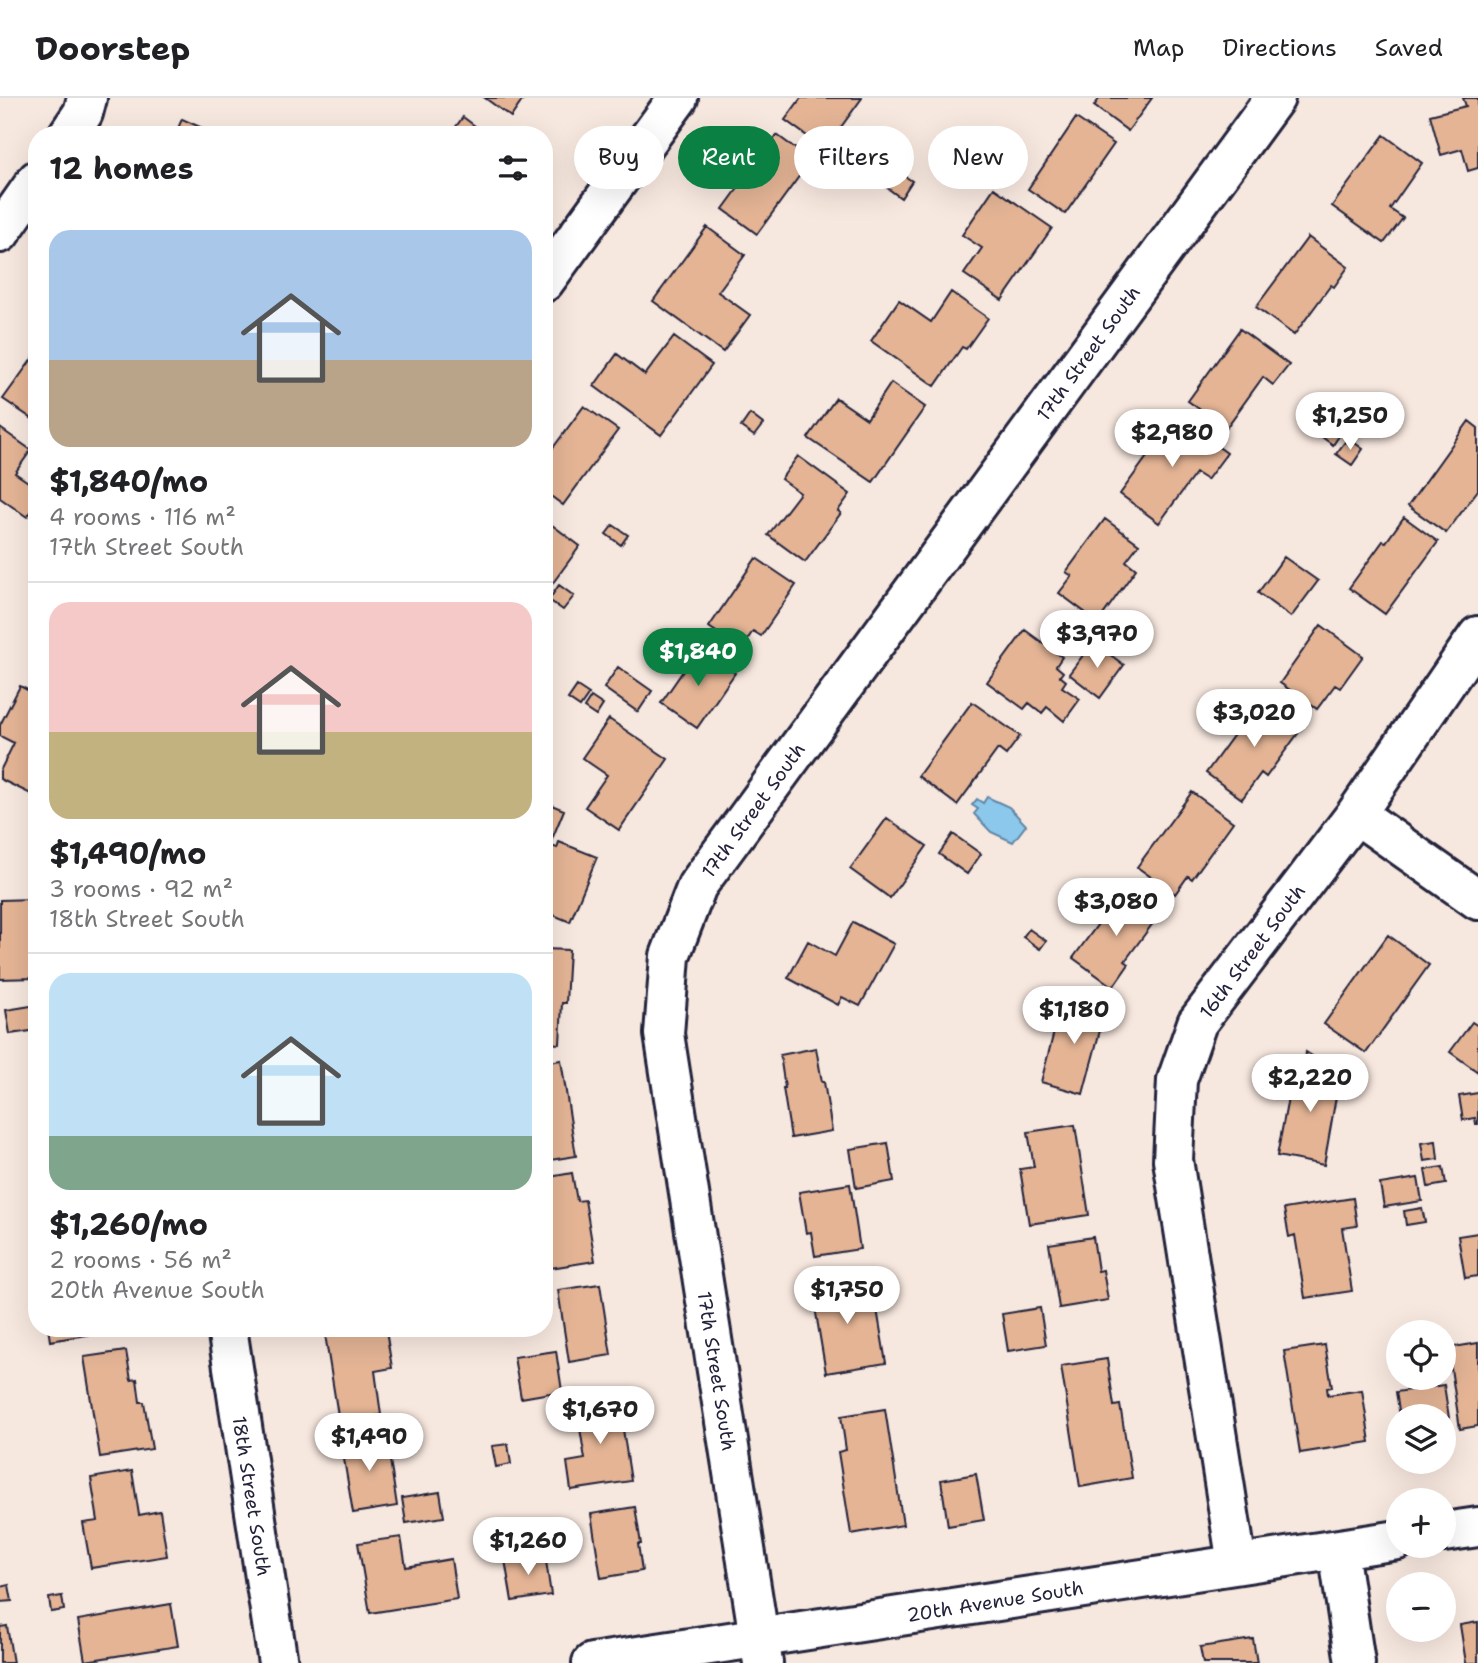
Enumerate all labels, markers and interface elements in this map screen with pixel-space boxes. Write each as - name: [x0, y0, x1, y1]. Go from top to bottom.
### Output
- text: Doorstep: [35, 26, 190, 71]
- text: Map: [1133, 32, 1184, 64]
- text: Directions: [1222, 32, 1337, 64]
- text: Saved: [1375, 32, 1443, 64]
- chip: Buy: [574, 126, 664, 189]
- chip: Rent: [678, 126, 780, 189]
- chip: Filters: [794, 126, 914, 189]
- chip: New: [928, 126, 1028, 189]
- text: 12 homes: [49, 148, 193, 189]
- icon: filters: [494, 149, 532, 187]
- icon: home: [228, 275, 354, 401]
- street label: 17th Street South: [1031, 281, 1146, 426]
- pin: $1,250: [1293, 392, 1407, 452]
- text: $1,250: [1312, 400, 1388, 430]
- pin: $2,980: [1115, 410, 1229, 469]
- text: $2,980: [1131, 417, 1213, 447]
- text: $1,840/mo: [49, 461, 208, 502]
- text: 4 rooms · 116 m²: [49, 502, 236, 532]
- text: 17th Street South: [49, 532, 244, 562]
- pin: $3,970: [1040, 610, 1154, 670]
- text: $3,970: [1056, 618, 1138, 648]
- pin: $1,840: [641, 628, 755, 688]
- text: $1,840: [659, 636, 737, 666]
- icon: home: [228, 647, 354, 773]
- pin: $3,020: [1197, 690, 1311, 749]
- text: $3,020: [1212, 697, 1296, 727]
- street label: 17th Street South: [696, 738, 811, 883]
- text: $1,490/mo: [49, 833, 206, 874]
- text: 3 rooms · 92 m²: [49, 874, 233, 904]
- pin: $3,080: [1059, 878, 1173, 938]
- street label: 16th Street South: [1194, 879, 1311, 1023]
- text: $3,080: [1074, 886, 1158, 916]
- text: 18th Street South: [49, 904, 245, 934]
- pin: $1,180: [1017, 986, 1131, 1046]
- text: $1,180: [1039, 994, 1109, 1024]
- icon: home: [228, 1018, 354, 1144]
- pin: $2,220: [1253, 1054, 1367, 1114]
- text: $2,220: [1268, 1062, 1352, 1092]
- text: $1,260/mo: [49, 1204, 208, 1245]
- text: 2 rooms · 56 m²: [49, 1245, 232, 1275]
- pin: $1,750: [790, 1266, 904, 1326]
- text: $1,750: [810, 1274, 884, 1304]
- text: 20th Avenue South: [49, 1275, 265, 1305]
- street label: 17th Street South: [692, 1290, 741, 1453]
- map controls: [1386, 1320, 1456, 1642]
- button: locate: [1386, 1320, 1456, 1390]
- pin: $1,670: [543, 1386, 657, 1446]
- text: $1,670: [561, 1394, 639, 1424]
- button: layers: [1386, 1404, 1456, 1474]
- street label: 18th Street South: [226, 1414, 277, 1578]
- pin: $1,490: [312, 1414, 426, 1473]
- text: $1,490: [331, 1421, 408, 1451]
- button: +: [1386, 1488, 1456, 1558]
- pin: $1,260: [471, 1518, 585, 1577]
- text: $1,260: [489, 1525, 567, 1555]
- button: −: [1386, 1572, 1456, 1642]
- street label: 20th Avenue South: [905, 1575, 1085, 1628]

